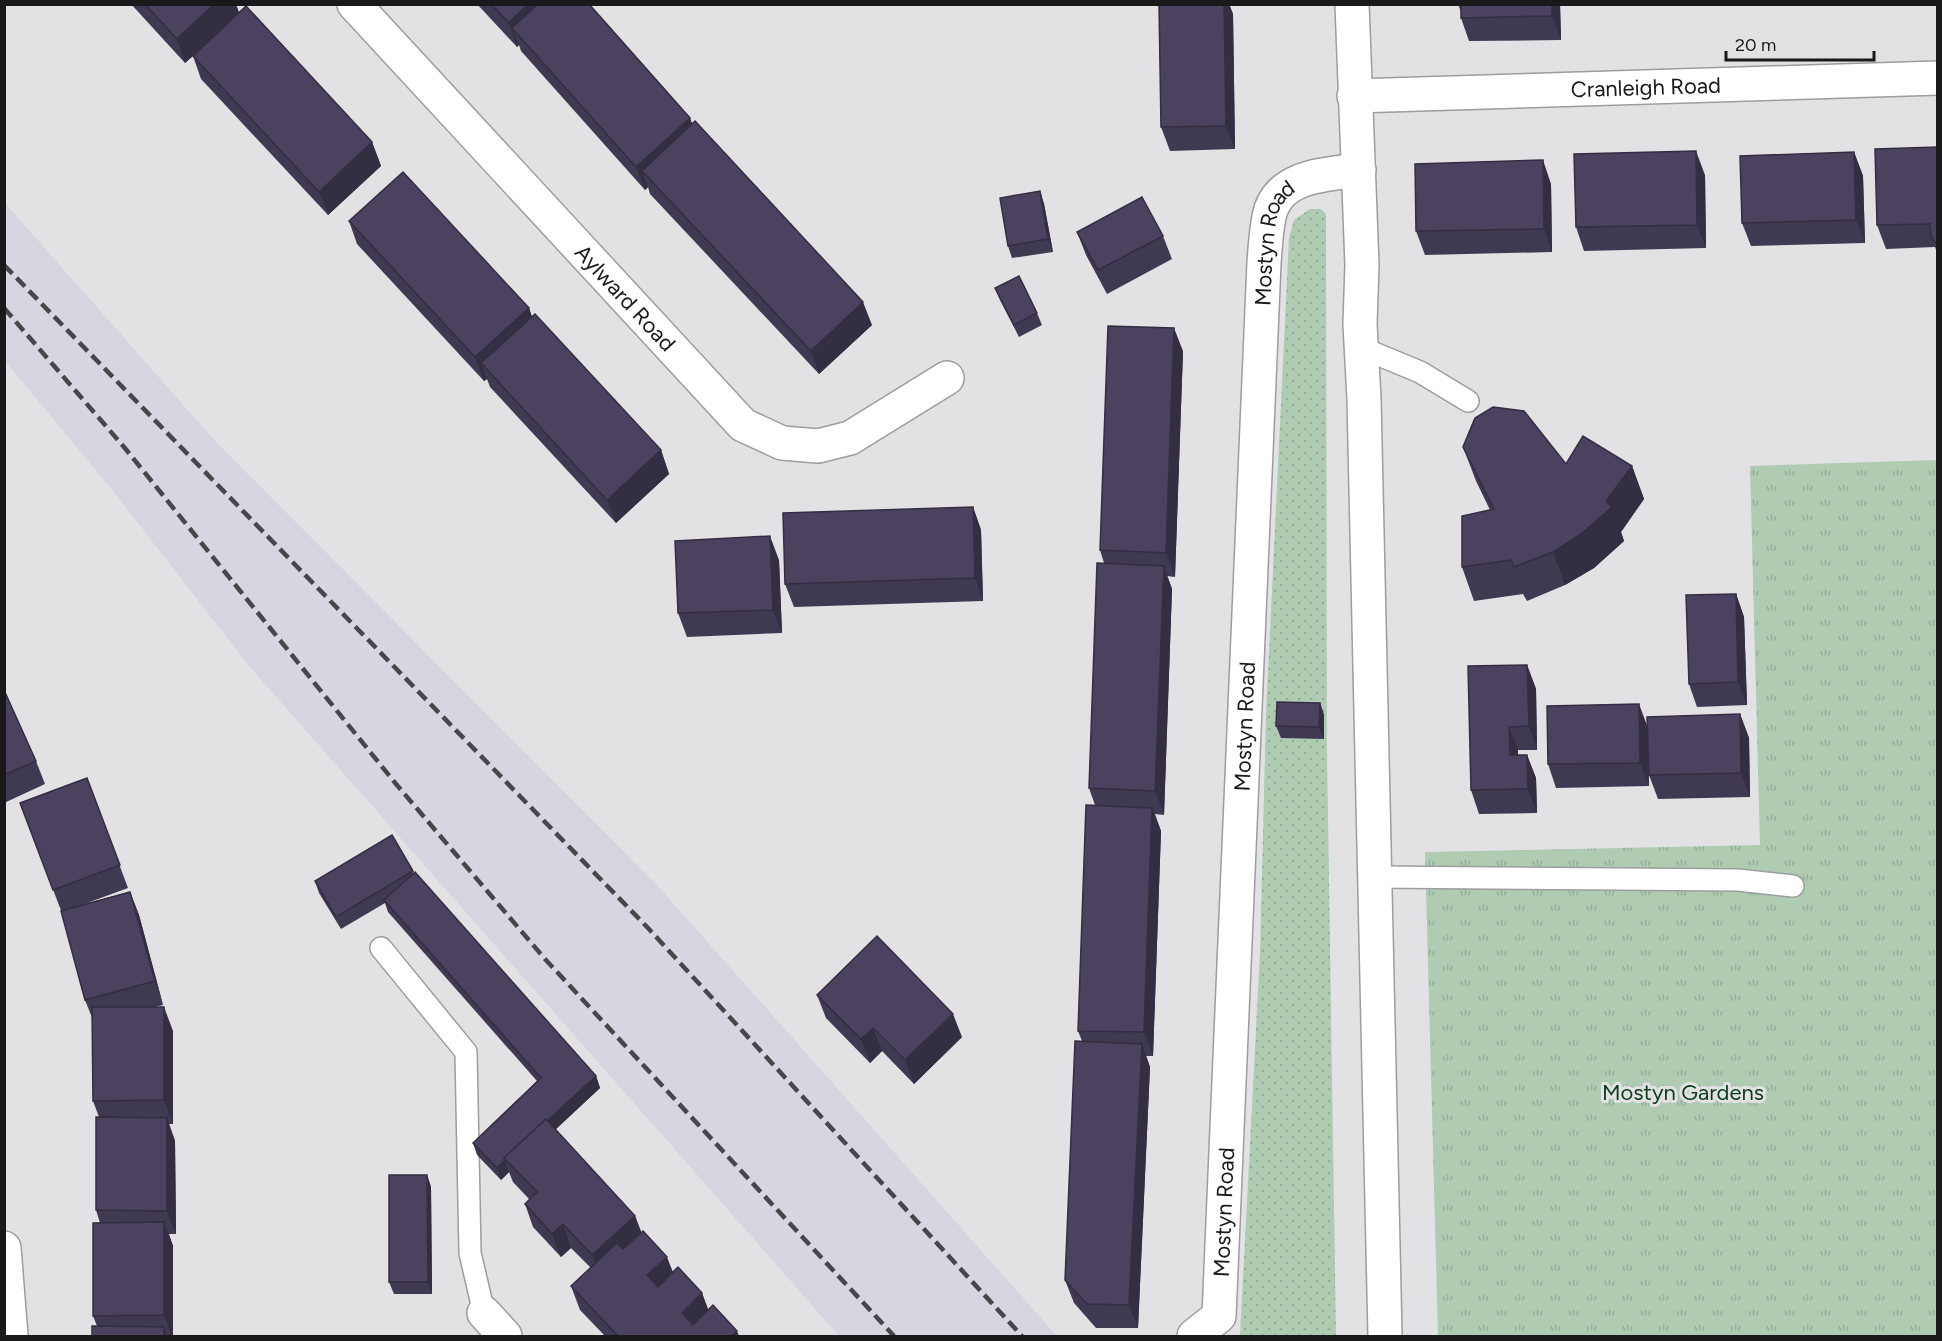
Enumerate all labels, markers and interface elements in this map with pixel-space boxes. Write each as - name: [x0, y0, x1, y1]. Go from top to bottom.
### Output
- scale bar: [1726, 24, 1874, 62]
- text: 20 m: [1735, 34, 1776, 56]
- street label: Cranleigh Road: [1570, 72, 1721, 103]
- street label: Mostyn Road: [1249, 174, 1300, 307]
- street label: Aylward Road: [569, 239, 681, 357]
- street label: Mostyn Road: [1228, 661, 1261, 792]
- park label: Mostyn Gardens: [1602, 1079, 1764, 1106]
- street label: Mostyn Road: [1208, 1147, 1240, 1278]

